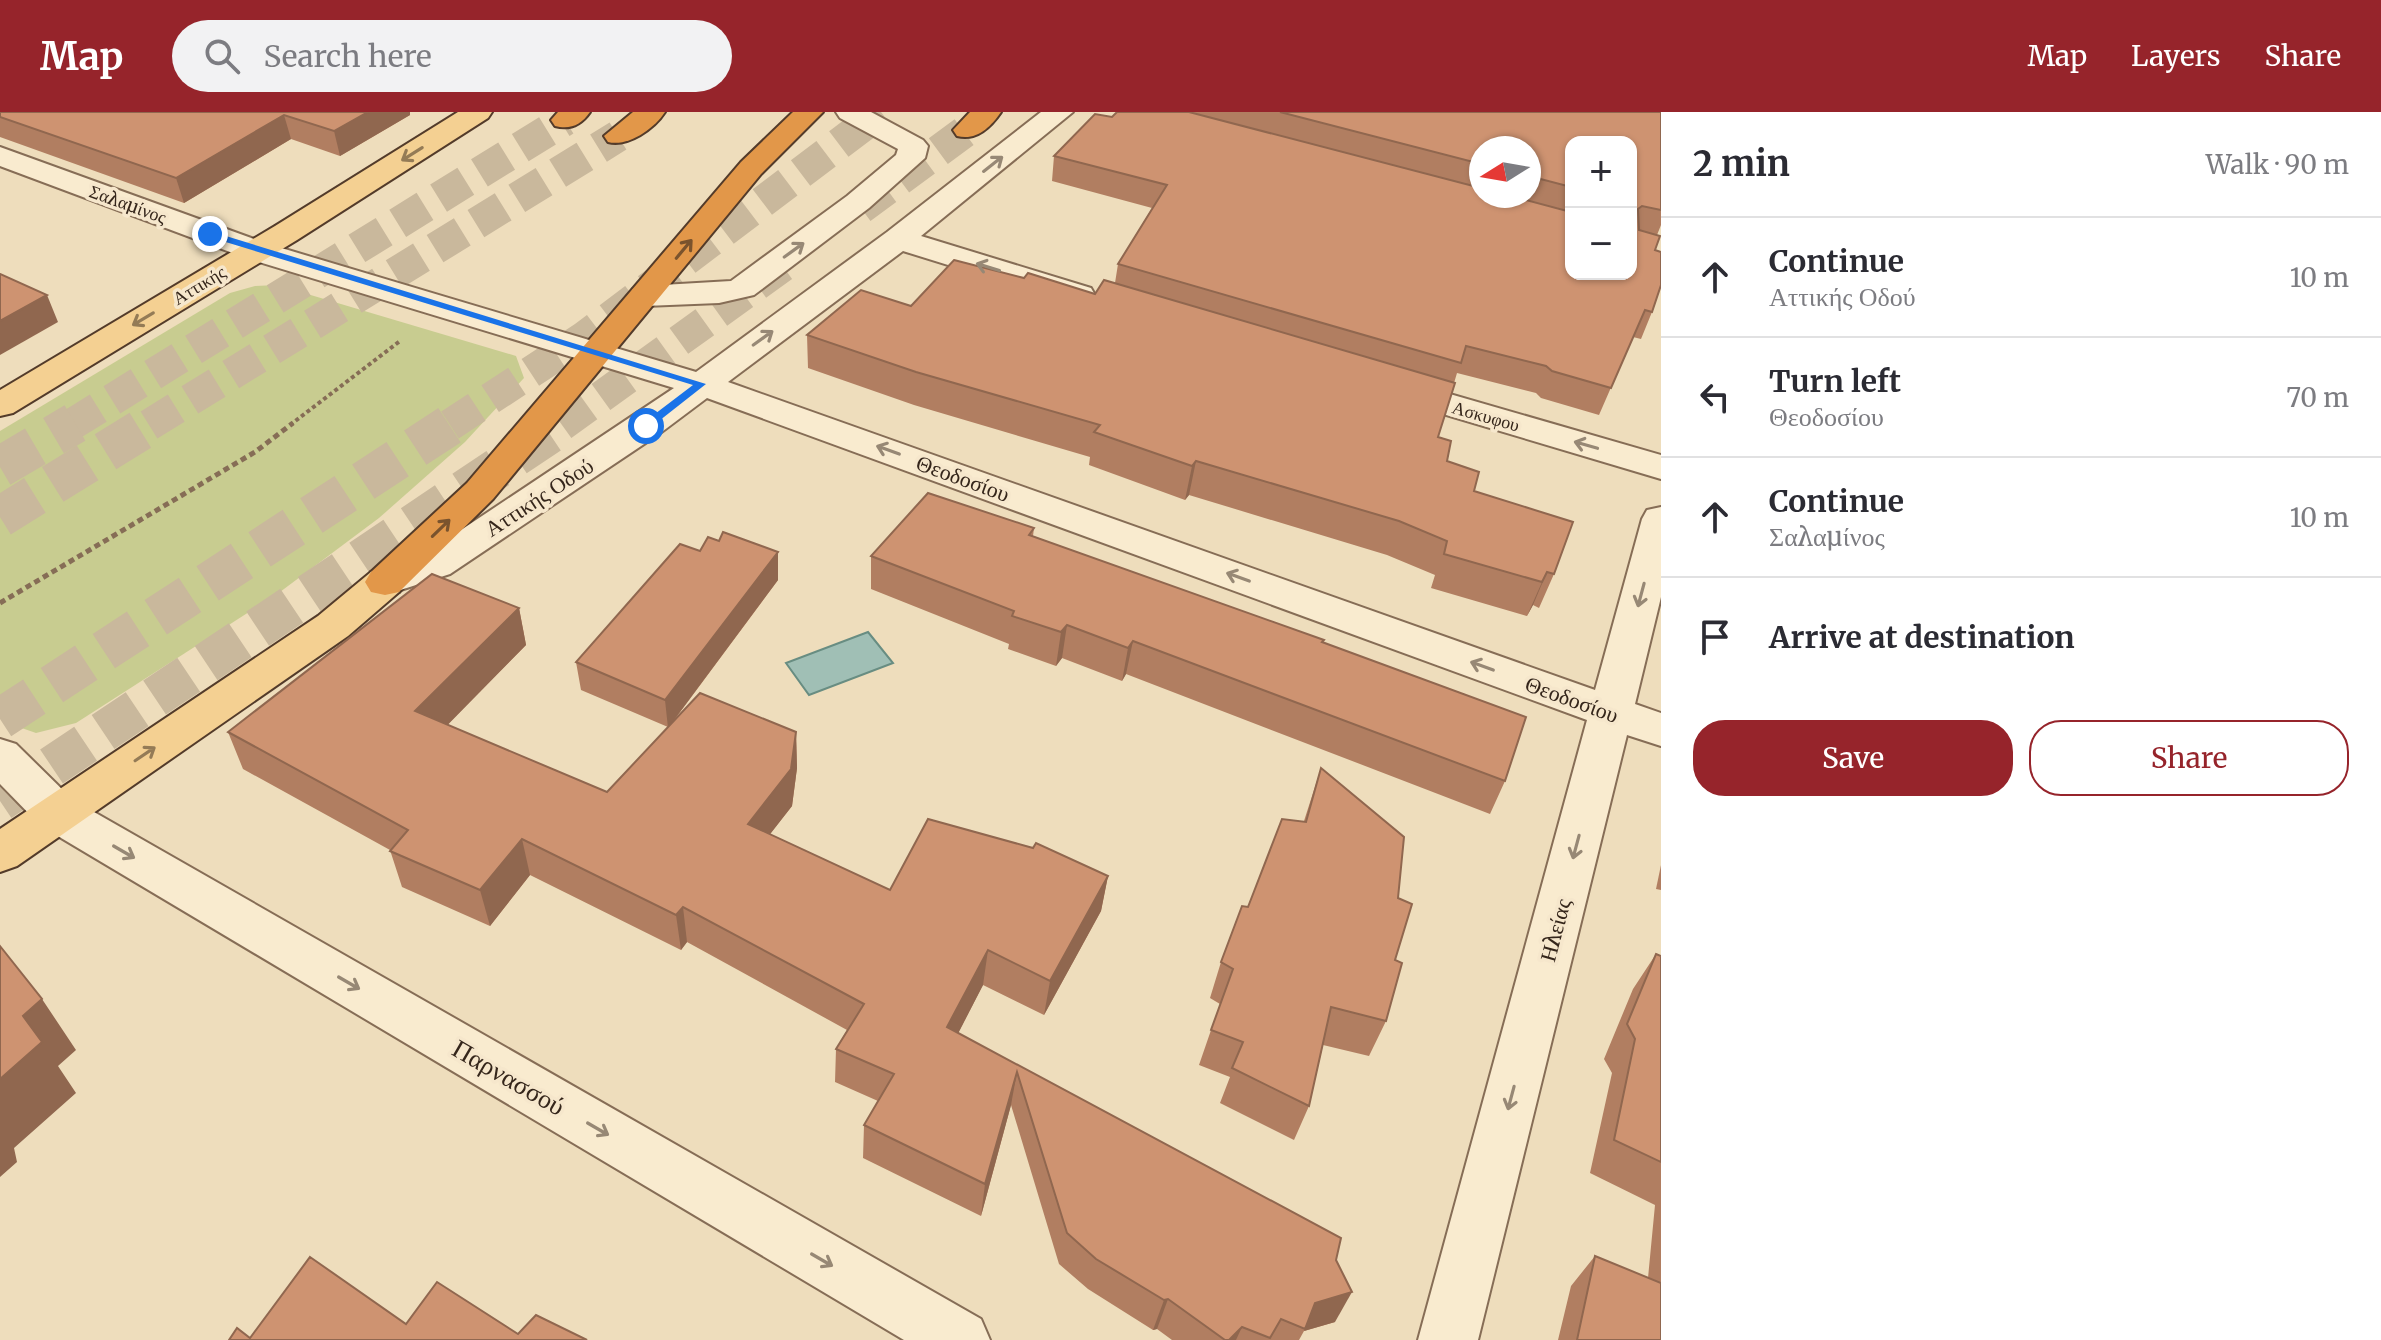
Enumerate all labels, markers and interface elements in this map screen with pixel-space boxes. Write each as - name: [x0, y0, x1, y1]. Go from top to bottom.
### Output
- search box: [172, 20, 732, 92]
- text: Map: [40, 33, 124, 80]
- icon: search: [200, 34, 244, 78]
- text: Search here: [264, 37, 432, 75]
- text: Map: [2027, 38, 2087, 74]
- text: Layers: [2131, 38, 2220, 74]
- text: Share: [2264, 38, 2341, 74]
- north arrow: [1469, 136, 1541, 208]
- map controls: [1565, 136, 1637, 280]
- button: +: [1565, 136, 1637, 208]
- text: 2 min: [1693, 143, 1790, 185]
- one-way arrow: [401, 146, 424, 162]
- text: Walk · 90 m: [2206, 148, 2349, 181]
- one-way arrow: [982, 156, 1003, 173]
- street label: Σαλαμίνος: [86, 179, 170, 229]
- button: −: [1565, 208, 1637, 280]
- route end: [192, 216, 228, 252]
- one-way arrow: [675, 239, 693, 260]
- one-way arrow: [782, 242, 804, 258]
- text: Continue: [1769, 242, 1904, 280]
- icon: ahead: [1693, 255, 1737, 299]
- one-way arrow: [976, 259, 1001, 273]
- street label: Αττικής: [168, 260, 230, 310]
- text: 10 m: [2290, 261, 2349, 294]
- text: Αττικής Οδού: [1769, 280, 1916, 313]
- one-way arrow: [132, 311, 155, 327]
- one-way arrow: [752, 330, 774, 346]
- text: Turn left: [1769, 362, 1901, 400]
- icon: left: [1693, 375, 1737, 419]
- text: 70 m: [2286, 381, 2349, 414]
- street label: Ασκυφου: [1450, 395, 1522, 437]
- text: Θεοδοσίου: [1769, 400, 1884, 433]
- route start: [628, 408, 664, 444]
- one-way arrow: [1574, 437, 1600, 452]
- one-way arrow: [876, 442, 901, 457]
- street label: Θεοδοσίου: [913, 448, 1014, 508]
- street label: Αττικής Οδού: [479, 451, 599, 543]
- text: Continue: [1769, 482, 1904, 520]
- icon: ahead: [1693, 495, 1737, 539]
- text: 10 m: [2290, 501, 2349, 534]
- one-way arrow: [431, 519, 451, 538]
- text: Σαλαμίνος: [1769, 520, 1885, 553]
- one-way arrow: [1226, 569, 1251, 584]
- one-way arrow: [1633, 582, 1648, 607]
- icon: arrive: [1693, 615, 1737, 659]
- text: Arrive at destination: [1769, 618, 2075, 656]
- one-way arrow: [1470, 658, 1495, 672]
- street label: Θεοδοσίου: [1522, 669, 1623, 729]
- button: Save: [1693, 720, 2013, 796]
- button: Share: [2029, 720, 2349, 796]
- one-way arrow: [133, 746, 156, 762]
- one-way arrow: [1568, 833, 1583, 859]
- one-way arrow: [112, 845, 136, 860]
- street label: Ηλείας: [1533, 895, 1577, 965]
- one-way arrow: [337, 975, 360, 991]
- street label: Παρνασσού: [447, 1032, 571, 1122]
- one-way arrow: [1502, 1085, 1517, 1111]
- one-way arrow: [586, 1121, 609, 1137]
- one-way arrow: [810, 1252, 833, 1268]

